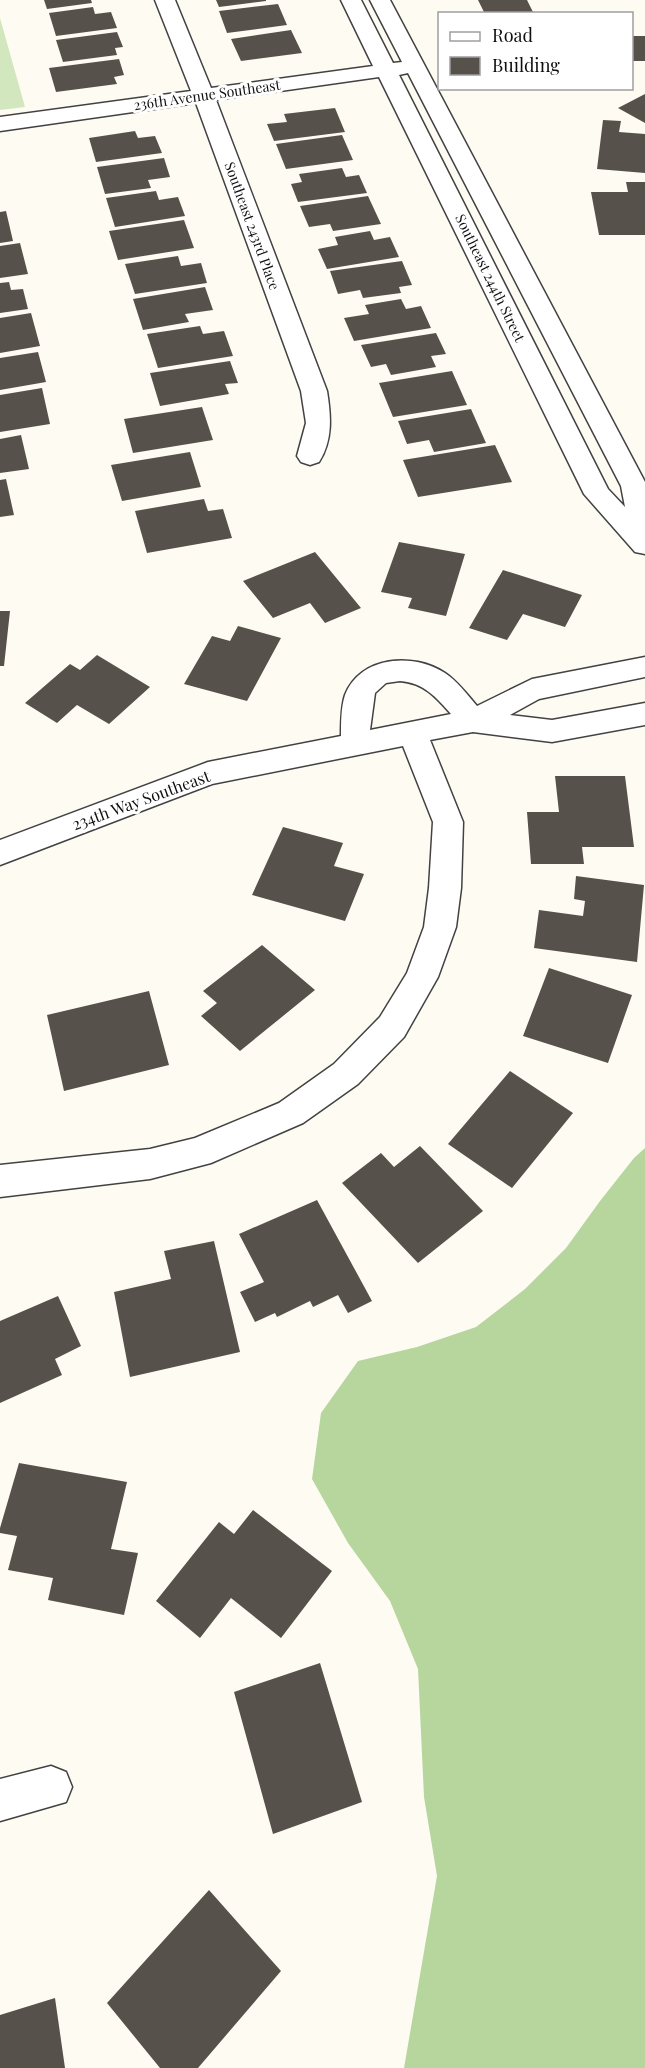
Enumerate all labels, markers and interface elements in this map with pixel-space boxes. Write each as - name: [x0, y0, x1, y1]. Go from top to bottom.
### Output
- legend: [438, 12, 633, 90]
- text: Road: [492, 23, 533, 47]
- text: Building: [492, 53, 560, 77]
- street label: 236th Avenue Southeast: [132, 75, 283, 114]
- street label: Southeast 243rd Place: [220, 159, 285, 293]
- street label: Southeast 244th Street: [451, 211, 530, 346]
- street label: 234th Way Southeast: [69, 765, 213, 834]

